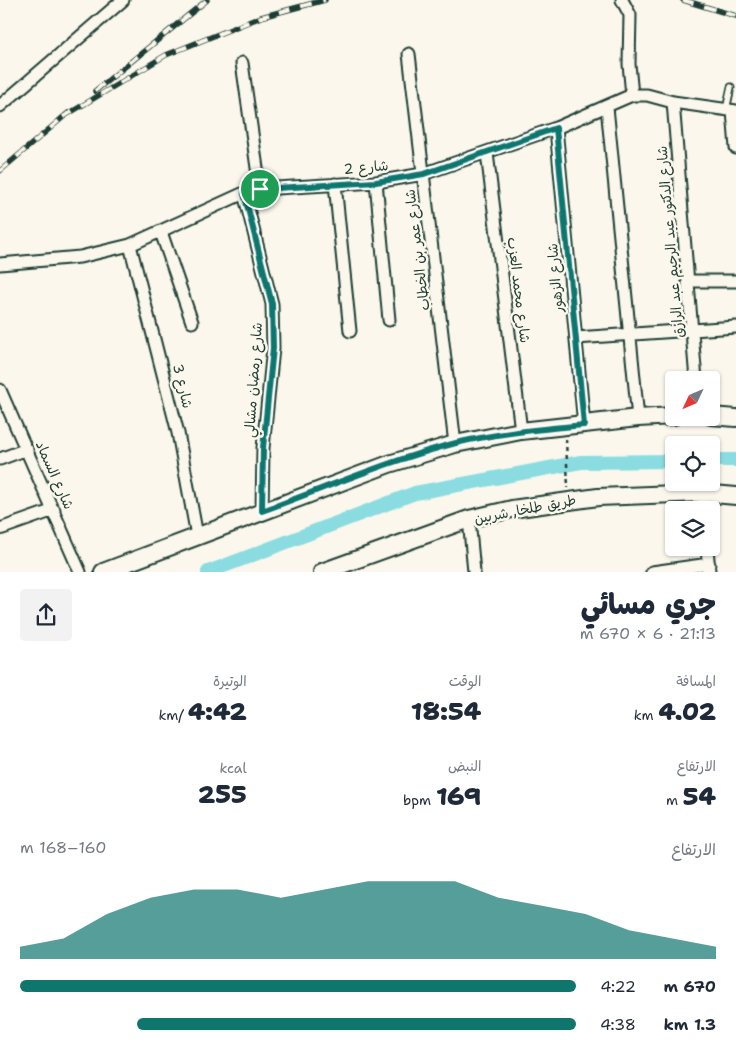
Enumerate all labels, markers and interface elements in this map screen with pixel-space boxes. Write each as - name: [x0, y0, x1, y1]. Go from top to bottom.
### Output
- street label: شارع الدكتور عبد الرحيم عبد الرازق: [653, 145, 689, 339]
- street label: شارع 2: [343, 156, 389, 179]
- pin: [239, 168, 281, 210]
- icon: arrive: [246, 175, 274, 203]
- street label: شارع عمر بن الخطاب: [401, 188, 434, 312]
- street label: شارع محمد العزب: [503, 236, 534, 344]
- street label: شارع الزهور: [543, 243, 568, 314]
- street label: شارع رمضان مشالي: [240, 322, 270, 439]
- street label: شارع 3: [168, 362, 197, 410]
- north arrow: [665, 371, 720, 426]
- map controls: [665, 371, 720, 556]
- button: locate: [665, 436, 720, 491]
- street label: شارع السماد: [31, 438, 78, 513]
- street label: طريق طلخا, شربين: [473, 490, 577, 528]
- button: layers: [665, 501, 720, 556]
- text: جري مسائي: [581, 585, 716, 623]
- button: share: [20, 589, 72, 641]
- text: 21:13 · 6 × 670 m: [580, 623, 716, 644]
- text: الوتيرة: [213, 672, 247, 690]
- text: الوقت: [449, 672, 481, 690]
- text: المسافة: [676, 672, 716, 690]
- text: 4:42: [188, 694, 247, 728]
- text: 18:54: [411, 694, 481, 728]
- text: 4.02: [658, 694, 716, 728]
- text: /km: [158, 706, 188, 724]
- text: km: [634, 706, 658, 724]
- text: النبض: [448, 757, 481, 775]
- text: الارتفاع: [677, 757, 716, 775]
- text: kcal: [219, 759, 247, 777]
- text: 255: [198, 777, 247, 811]
- text: 169: [436, 779, 481, 813]
- text: 54: [683, 779, 716, 813]
- text: bpm: [403, 791, 436, 809]
- text: m: [666, 791, 683, 809]
- text: 160–168 m: [20, 837, 107, 858]
- text: الارتفاع: [671, 839, 716, 860]
- text: 4:22: [600, 976, 636, 997]
- text: 670 m: [663, 976, 716, 997]
- text: 4:38: [600, 1014, 636, 1035]
- text: 1.3 km: [663, 1014, 716, 1035]

